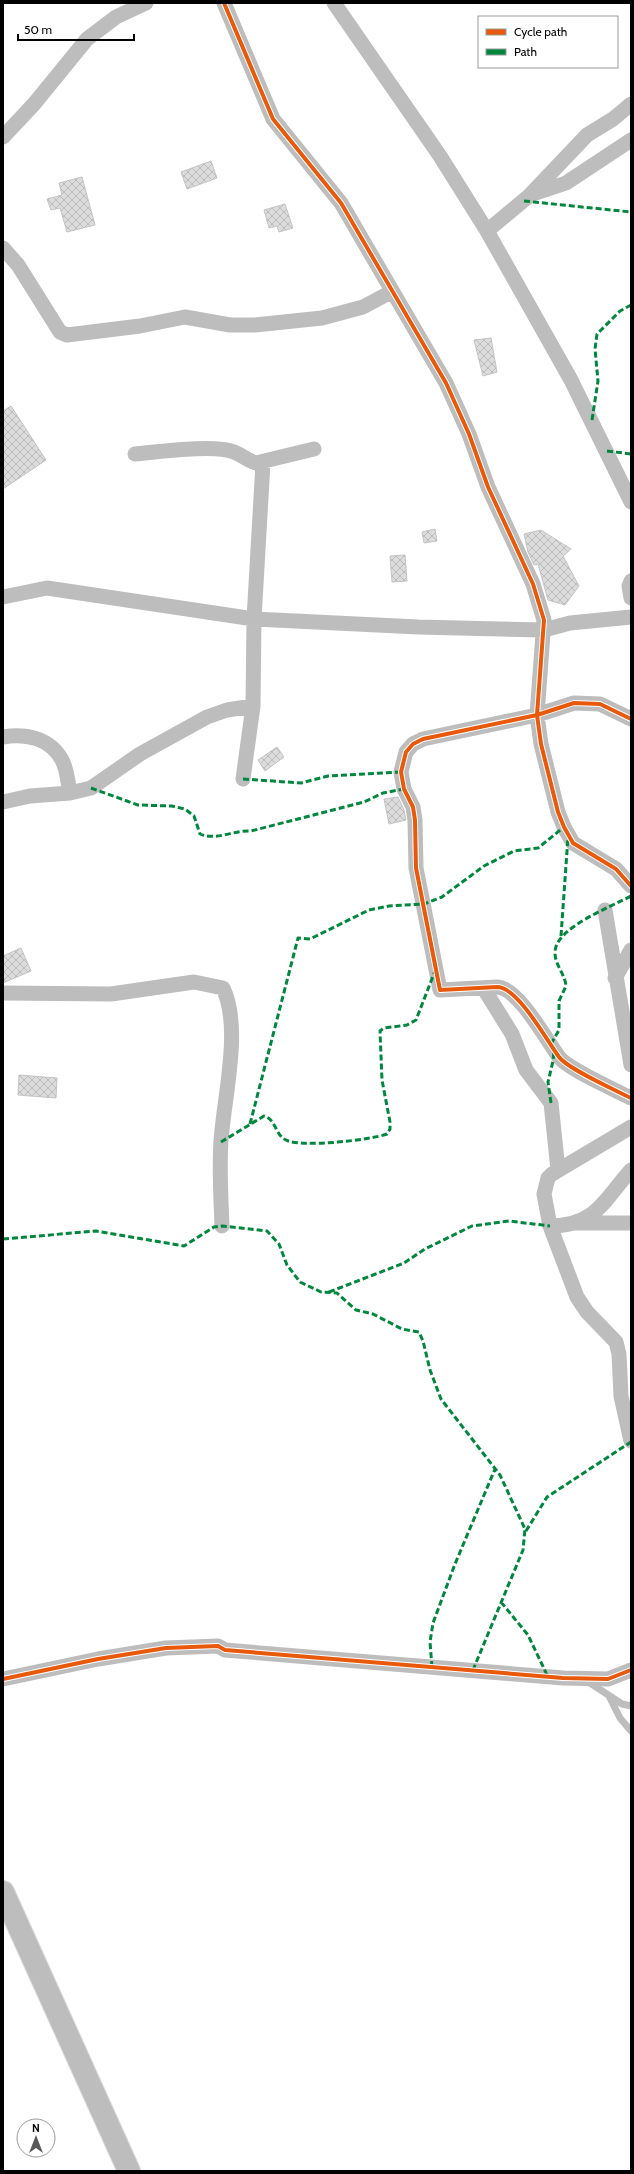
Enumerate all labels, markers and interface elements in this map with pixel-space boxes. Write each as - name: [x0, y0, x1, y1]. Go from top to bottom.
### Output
- scale bar: [18, 16, 134, 42]
- legend: [478, 16, 618, 68]
- text: 50 m: [24, 22, 52, 37]
- text: Cycle path: [514, 24, 567, 39]
- text: Path: [514, 44, 537, 59]
- north arrow: [16, 2118, 56, 2158]
- text: N: [32, 2121, 40, 2135]

